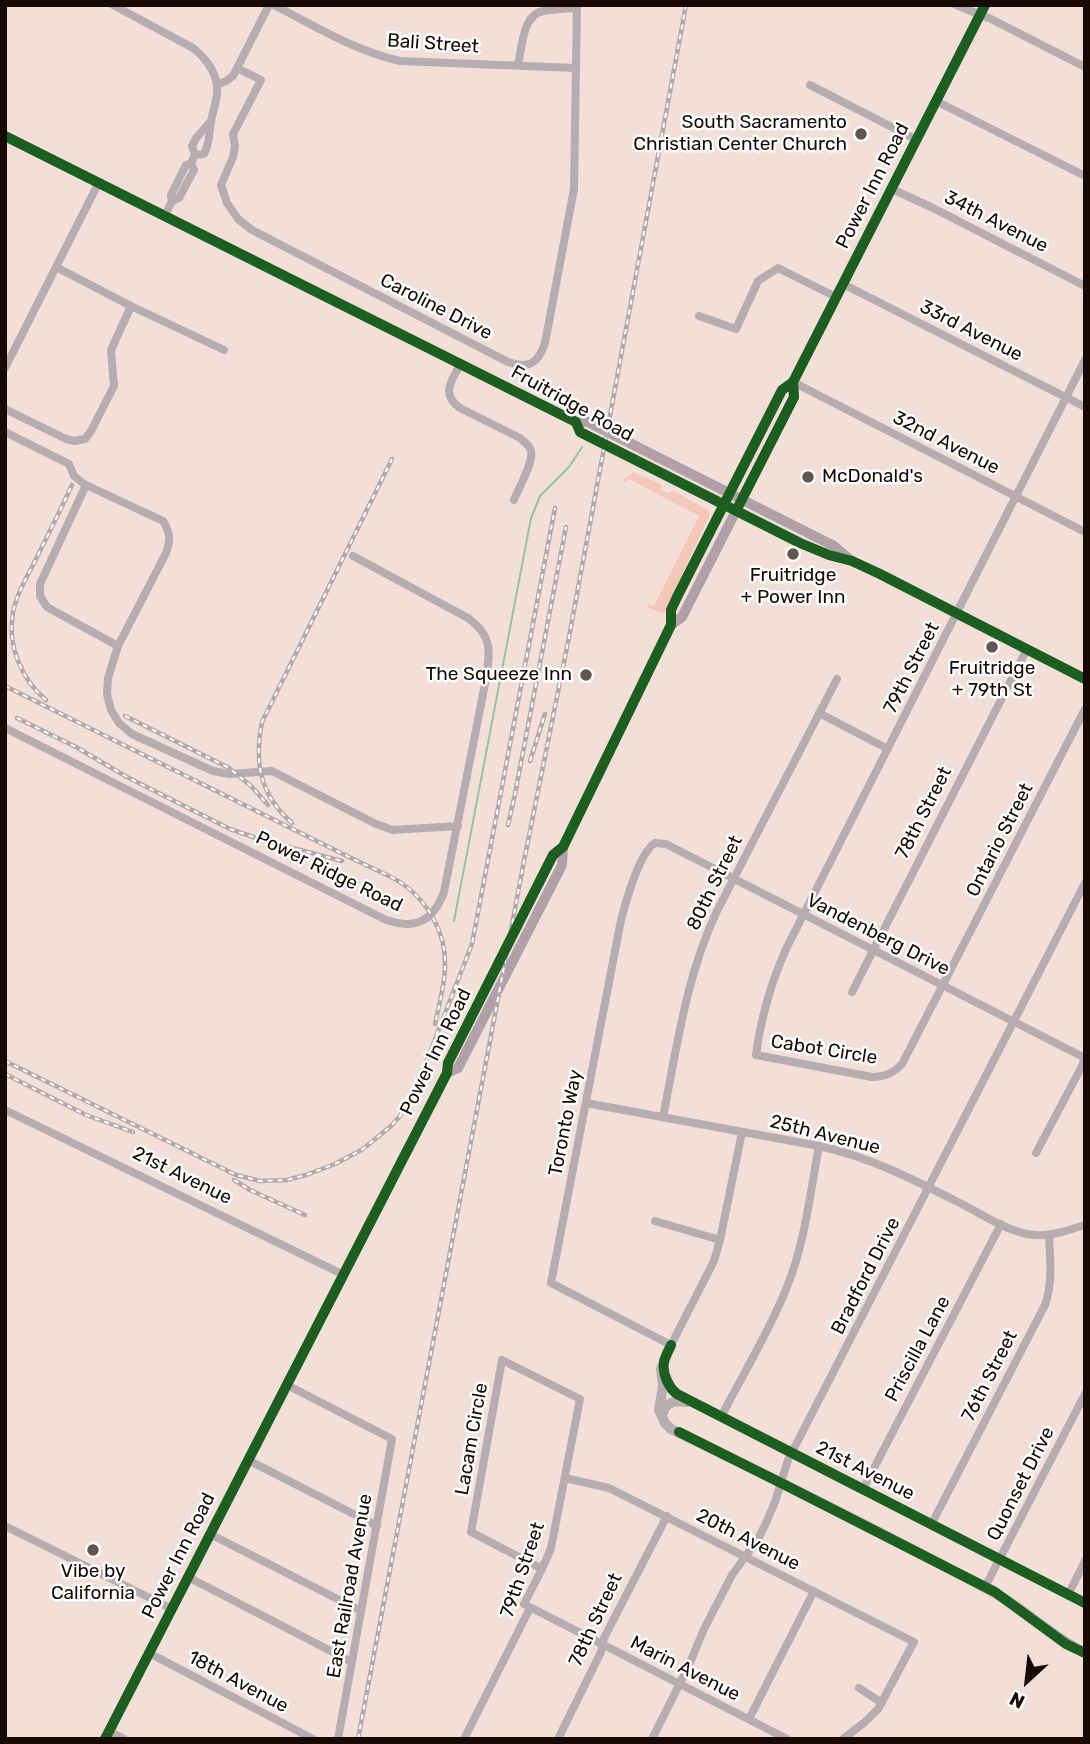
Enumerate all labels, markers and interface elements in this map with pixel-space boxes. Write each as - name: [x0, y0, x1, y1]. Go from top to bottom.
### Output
- street label: Bali Street: [386, 29, 480, 59]
- place label: South Sacramento Christian Center Church: [633, 112, 847, 156]
- street label: Power Inn Road: [831, 119, 915, 253]
- marker: South Sacramento Christian Center Church: [853, 126, 869, 142]
- street label: 34th Avenue: [940, 186, 1052, 258]
- street label: Caroline Drive: [376, 269, 496, 345]
- street label: 33rd Avenue: [916, 295, 1026, 367]
- street label: Fruitridge Road: [507, 361, 637, 447]
- street label: 32nd Avenue: [889, 406, 1003, 480]
- place label: McDonald's: [822, 466, 923, 488]
- marker: McDonald's: [800, 469, 816, 485]
- marker: Fruitridge + Power Inn: [785, 546, 801, 562]
- place label: Fruitridge + Power Inn: [741, 565, 845, 609]
- street label: 79th Street: [879, 618, 945, 718]
- marker: Fruitridge + 79th St: [984, 639, 1000, 655]
- place label: Fruitridge + 79th St: [949, 658, 1035, 702]
- place label: The Squeeze Inn: [426, 664, 572, 686]
- marker: The Squeeze Inn: [578, 667, 594, 683]
- street label: 78th Street: [891, 763, 957, 863]
- street label: Ontario Street: [962, 779, 1038, 901]
- street label: Power Ridge Road: [252, 827, 406, 917]
- street label: 80th Street: [682, 832, 748, 934]
- street label: Vandenberg Drive: [803, 889, 953, 981]
- street label: Power Inn Road: [395, 985, 477, 1119]
- street label: Cabot Circle: [769, 1030, 879, 1070]
- street label: Toronto Way: [545, 1068, 587, 1178]
- street label: 25th Avenue: [768, 1110, 882, 1160]
- street label: 21st Avenue: [129, 1142, 235, 1210]
- street label: Bradford Drive: [827, 1214, 905, 1338]
- street label: Priscilla Lane: [881, 1292, 955, 1406]
- street label: 76th Street: [957, 1327, 1023, 1425]
- street label: Lacam Circle: [451, 1381, 493, 1497]
- street label: Quonset Drive: [983, 1423, 1059, 1545]
- street label: 21st Avenue: [812, 1436, 918, 1506]
- street label: Power Inn Road: [137, 1489, 221, 1623]
- street label: East Railroad Avenue: [323, 1492, 377, 1680]
- street label: 20th Avenue: [692, 1504, 804, 1576]
- street label: 79th Street: [496, 1519, 550, 1621]
- marker: Vibe by California: [85, 1542, 101, 1558]
- place label: Vibe by California: [51, 1561, 135, 1605]
- street label: 78th Street: [564, 1570, 628, 1670]
- street label: Marin Avenue: [626, 1632, 744, 1706]
- street label: 18th Avenue: [184, 1646, 292, 1718]
- north arrow: [992, 1646, 1062, 1716]
- text: N: [1006, 1687, 1029, 1714]

